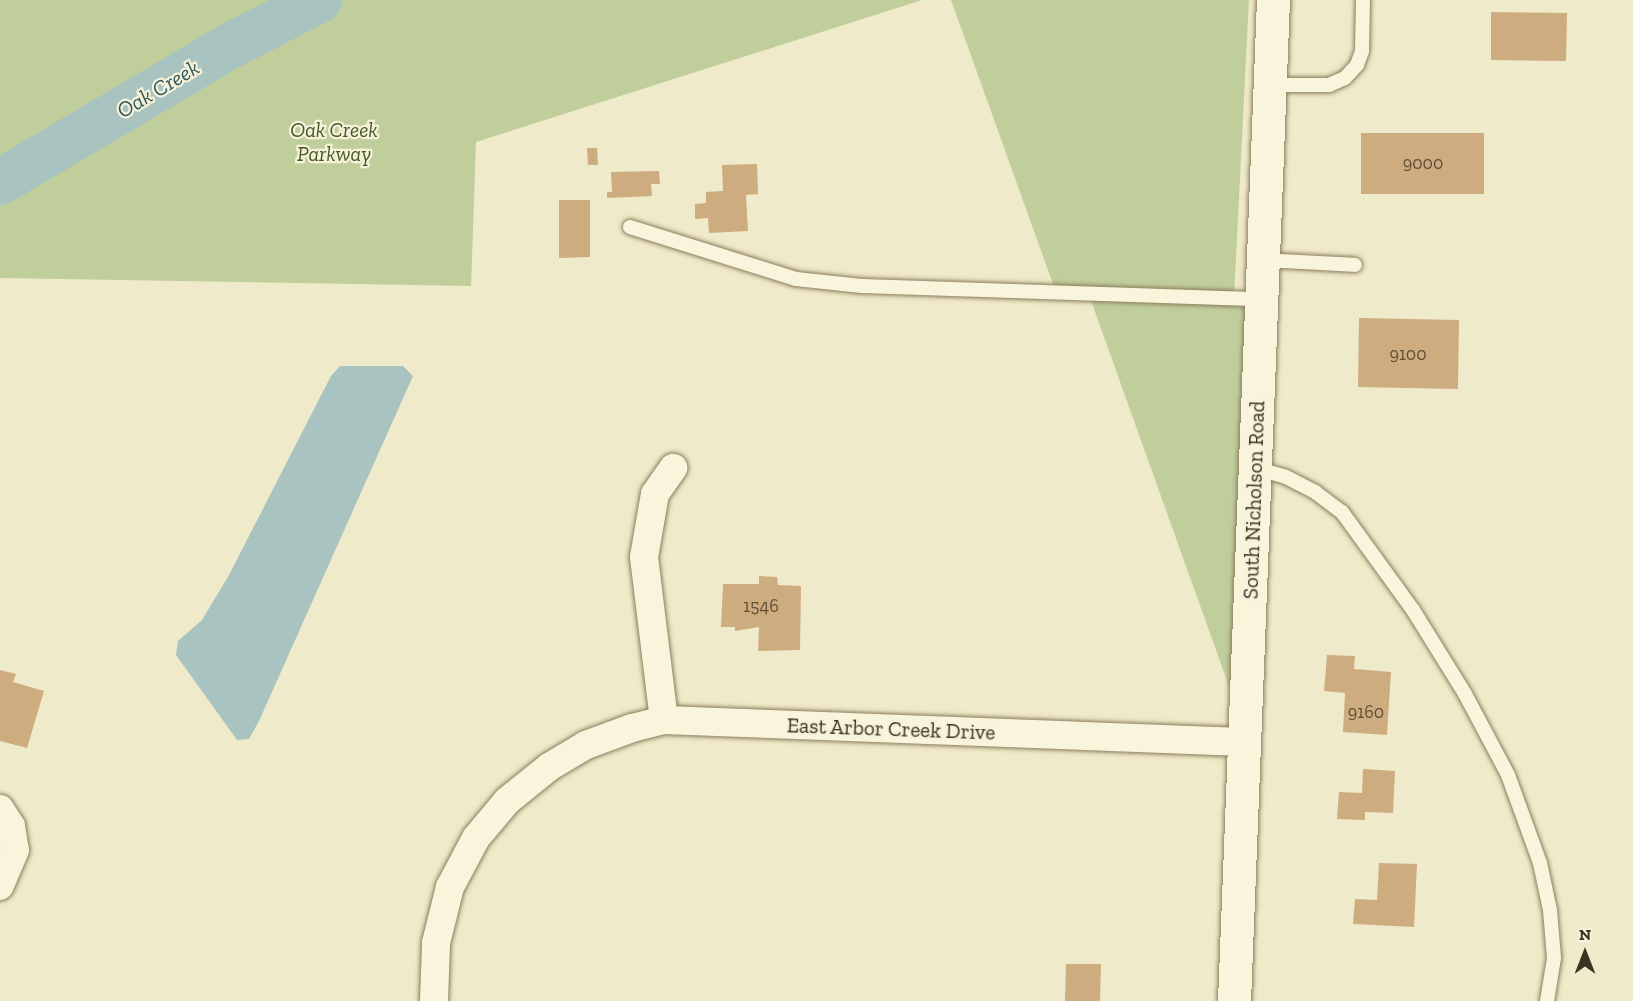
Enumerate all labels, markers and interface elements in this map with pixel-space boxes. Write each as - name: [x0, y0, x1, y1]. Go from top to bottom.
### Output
- water label: Oak Creek: [112, 54, 204, 124]
- park label: Oak Creek Parkway: [290, 117, 378, 167]
- house number: 9000: [1403, 152, 1443, 174]
- house number: 9100: [1389, 343, 1427, 365]
- street label: South Nicholson Road: [1238, 400, 1270, 600]
- house number: 1546: [743, 595, 779, 617]
- house number: 9160: [1348, 701, 1384, 723]
- street label: East Arbor Creek Drive: [786, 713, 996, 745]
- north arrow: [1555, 923, 1615, 983]
- text: N: [1579, 925, 1591, 944]

